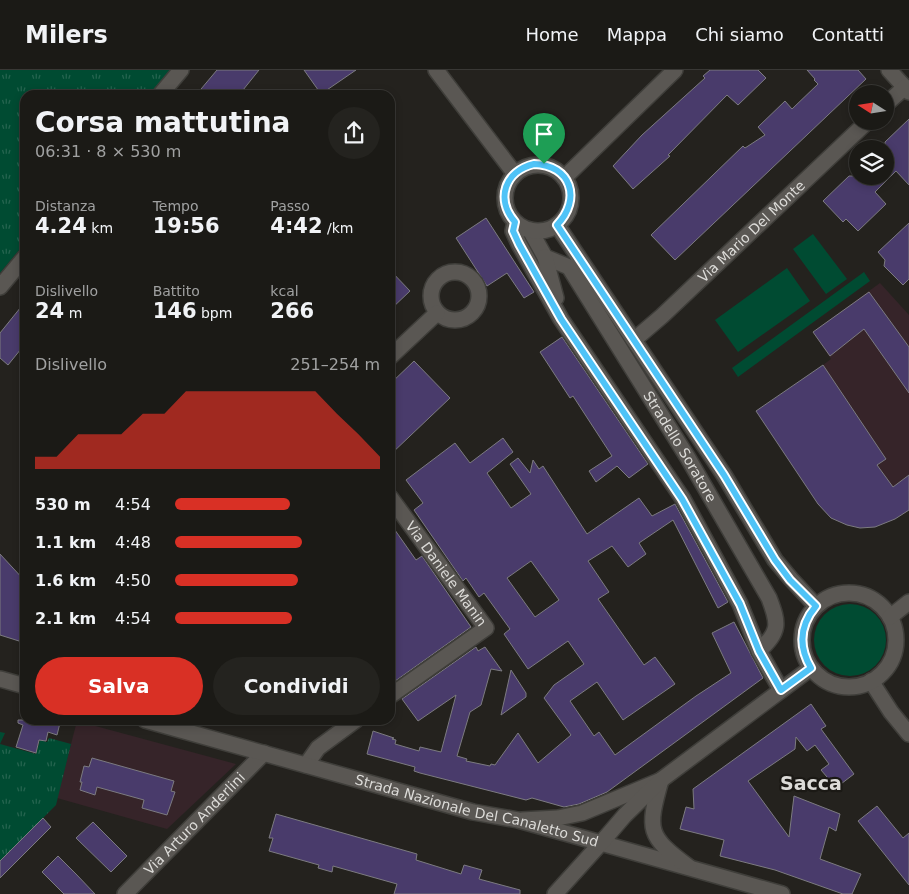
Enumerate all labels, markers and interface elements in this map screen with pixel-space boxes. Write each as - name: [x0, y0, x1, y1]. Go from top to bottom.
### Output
- text: Milers: [25, 21, 108, 49]
- text: Home: [526, 24, 579, 45]
- text: Mappa: [607, 24, 667, 45]
- text: Chi siamo: [695, 24, 784, 45]
- text: Contatti: [812, 24, 884, 45]
- north arrow: [849, 85, 894, 130]
- map controls: [849, 85, 894, 185]
- text: Corsa mattutina: [35, 106, 291, 139]
- button: share: [328, 107, 380, 159]
- pin: [523, 113, 565, 164]
- icon: arrive: [530, 120, 558, 148]
- button: layers: [849, 140, 894, 185]
- text: 06:31 · 8 × 530 m: [35, 142, 181, 161]
- street label: Via Mario Del Monte: [695, 177, 808, 286]
- text: Distanza: [35, 198, 96, 214]
- text: Tempo: [153, 198, 199, 214]
- text: Passo: [270, 198, 310, 214]
- text: 4.24: [35, 214, 87, 238]
- text: 19:56: [153, 214, 220, 238]
- text: 4:42: [270, 214, 323, 238]
- text: km: [87, 220, 113, 236]
- text: /km: [323, 220, 353, 236]
- text: Dislivello: [35, 283, 98, 299]
- text: Battito: [153, 283, 200, 299]
- text: kcal: [270, 283, 299, 299]
- text: 24: [35, 299, 64, 323]
- text: 146: [153, 299, 197, 323]
- text: 266: [270, 299, 314, 323]
- text: m: [64, 305, 82, 321]
- text: bpm: [197, 305, 232, 321]
- text: Dislivello: [35, 355, 107, 374]
- text: 251–254 m: [290, 355, 380, 374]
- street label: Stradello Soratore: [640, 388, 720, 505]
- text: 530 m: [35, 495, 91, 514]
- text: 4:54: [115, 495, 151, 514]
- street label: Via Daniele Manin: [402, 518, 490, 629]
- text: 1.1 km: [35, 533, 96, 552]
- text: 4:48: [115, 533, 151, 552]
- text: 1.6 km: [35, 571, 96, 590]
- text: 4:50: [115, 571, 151, 590]
- text: 2.1 km: [35, 609, 96, 628]
- text: 4:54: [115, 609, 151, 628]
- button: Salva: [35, 657, 203, 715]
- button: Condividi: [213, 657, 380, 715]
- street label: Via Arturo Anderlini: [141, 769, 248, 878]
- street label: Strada Nazionale Del Canaletto Sud: [353, 771, 600, 850]
- district label: Sacca: [780, 772, 842, 794]

